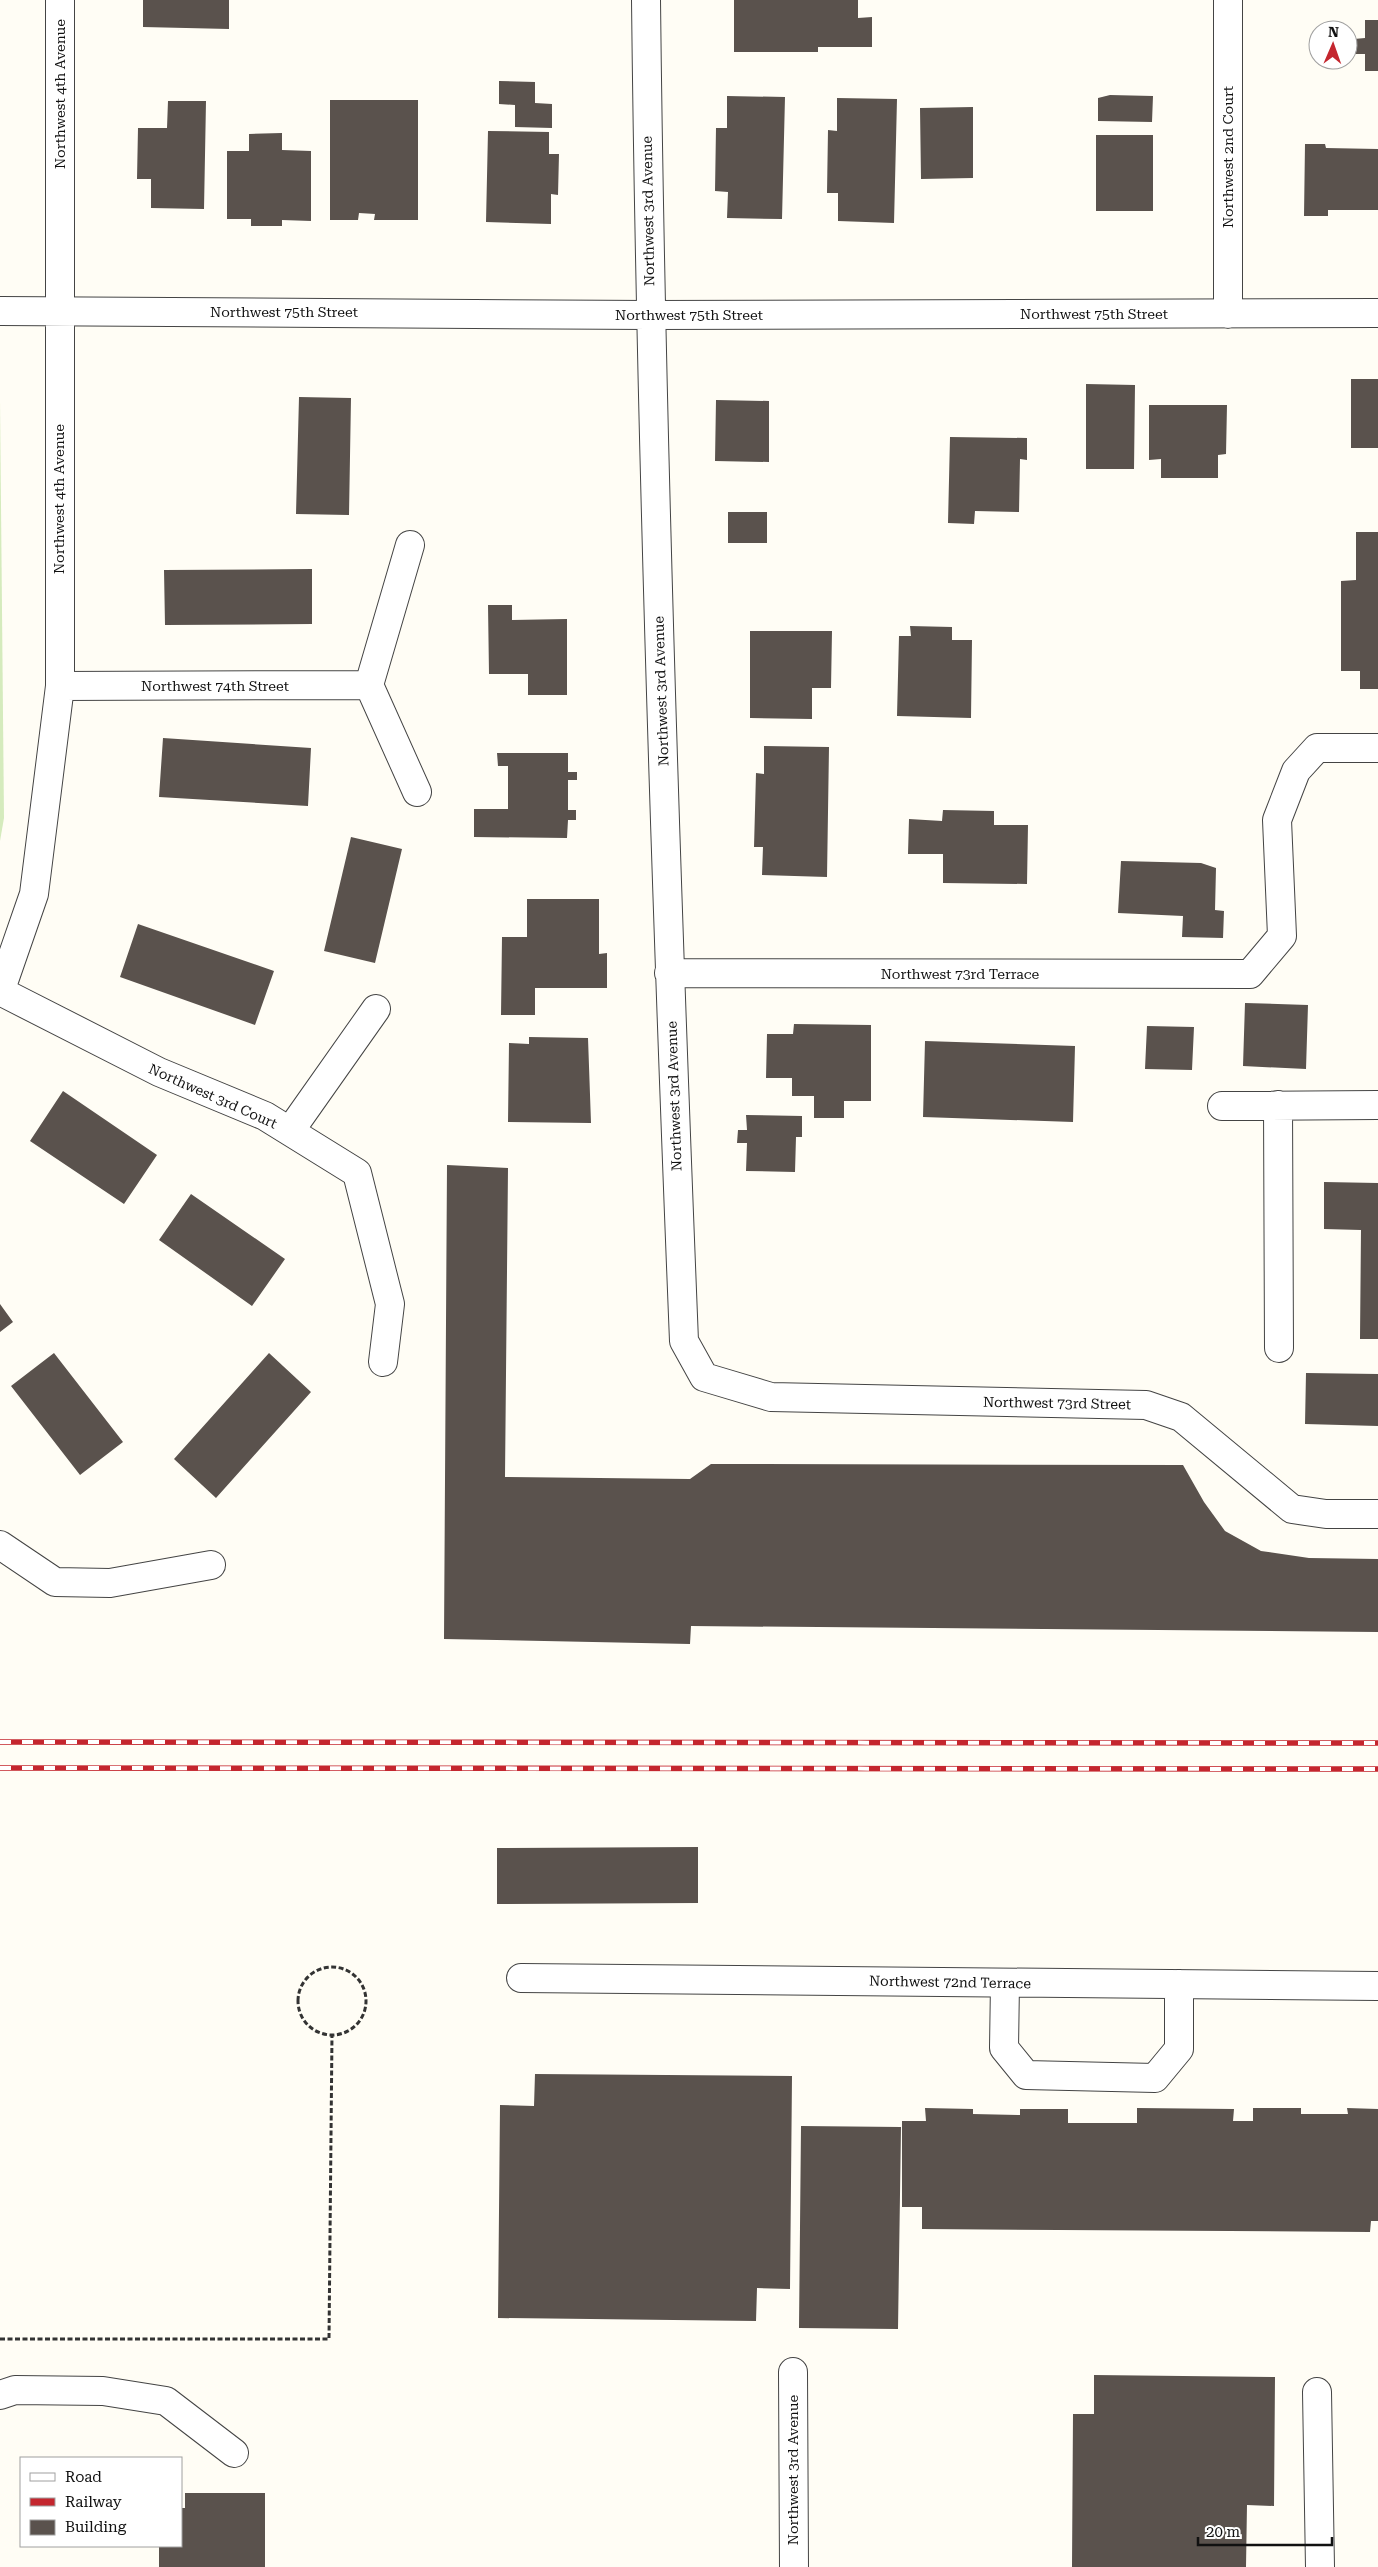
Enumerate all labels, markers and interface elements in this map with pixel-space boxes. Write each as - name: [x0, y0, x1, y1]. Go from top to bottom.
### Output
- street label: Northwest 4th Avenue: [52, 19, 68, 169]
- north arrow: [1308, 20, 1358, 70]
- text: N: [1328, 24, 1339, 40]
- street label: Northwest 2nd Court: [1220, 86, 1236, 228]
- street label: Northwest 3rd Avenue: [639, 135, 657, 286]
- street label: Northwest 75th Street: [210, 304, 358, 320]
- street label: Northwest 75th Street: [1020, 306, 1168, 322]
- street label: Northwest 75th Street: [615, 307, 763, 323]
- street label: Northwest 4th Avenue: [51, 424, 67, 574]
- street label: Northwest 3rd Avenue: [650, 615, 672, 766]
- street label: Northwest 74th Street: [141, 678, 289, 694]
- street label: Northwest 73rd Terrace: [881, 966, 1040, 982]
- street label: Northwest 3rd Avenue: [663, 1020, 685, 1171]
- street label: Northwest 3rd Court: [146, 1060, 280, 1132]
- street label: Northwest 73rd Street: [983, 1394, 1131, 1412]
- street label: Northwest 72nd Terrace: [869, 1973, 1031, 1991]
- street label: Northwest 3rd Avenue: [785, 2395, 801, 2545]
- legend: [20, 2457, 182, 2547]
- text: Road: [65, 2468, 102, 2486]
- text: Railway: [65, 2493, 122, 2511]
- scale bar: [1198, 2514, 1332, 2546]
- text: Building: [65, 2518, 127, 2536]
- text: 20 m: [1206, 2523, 1241, 2541]

